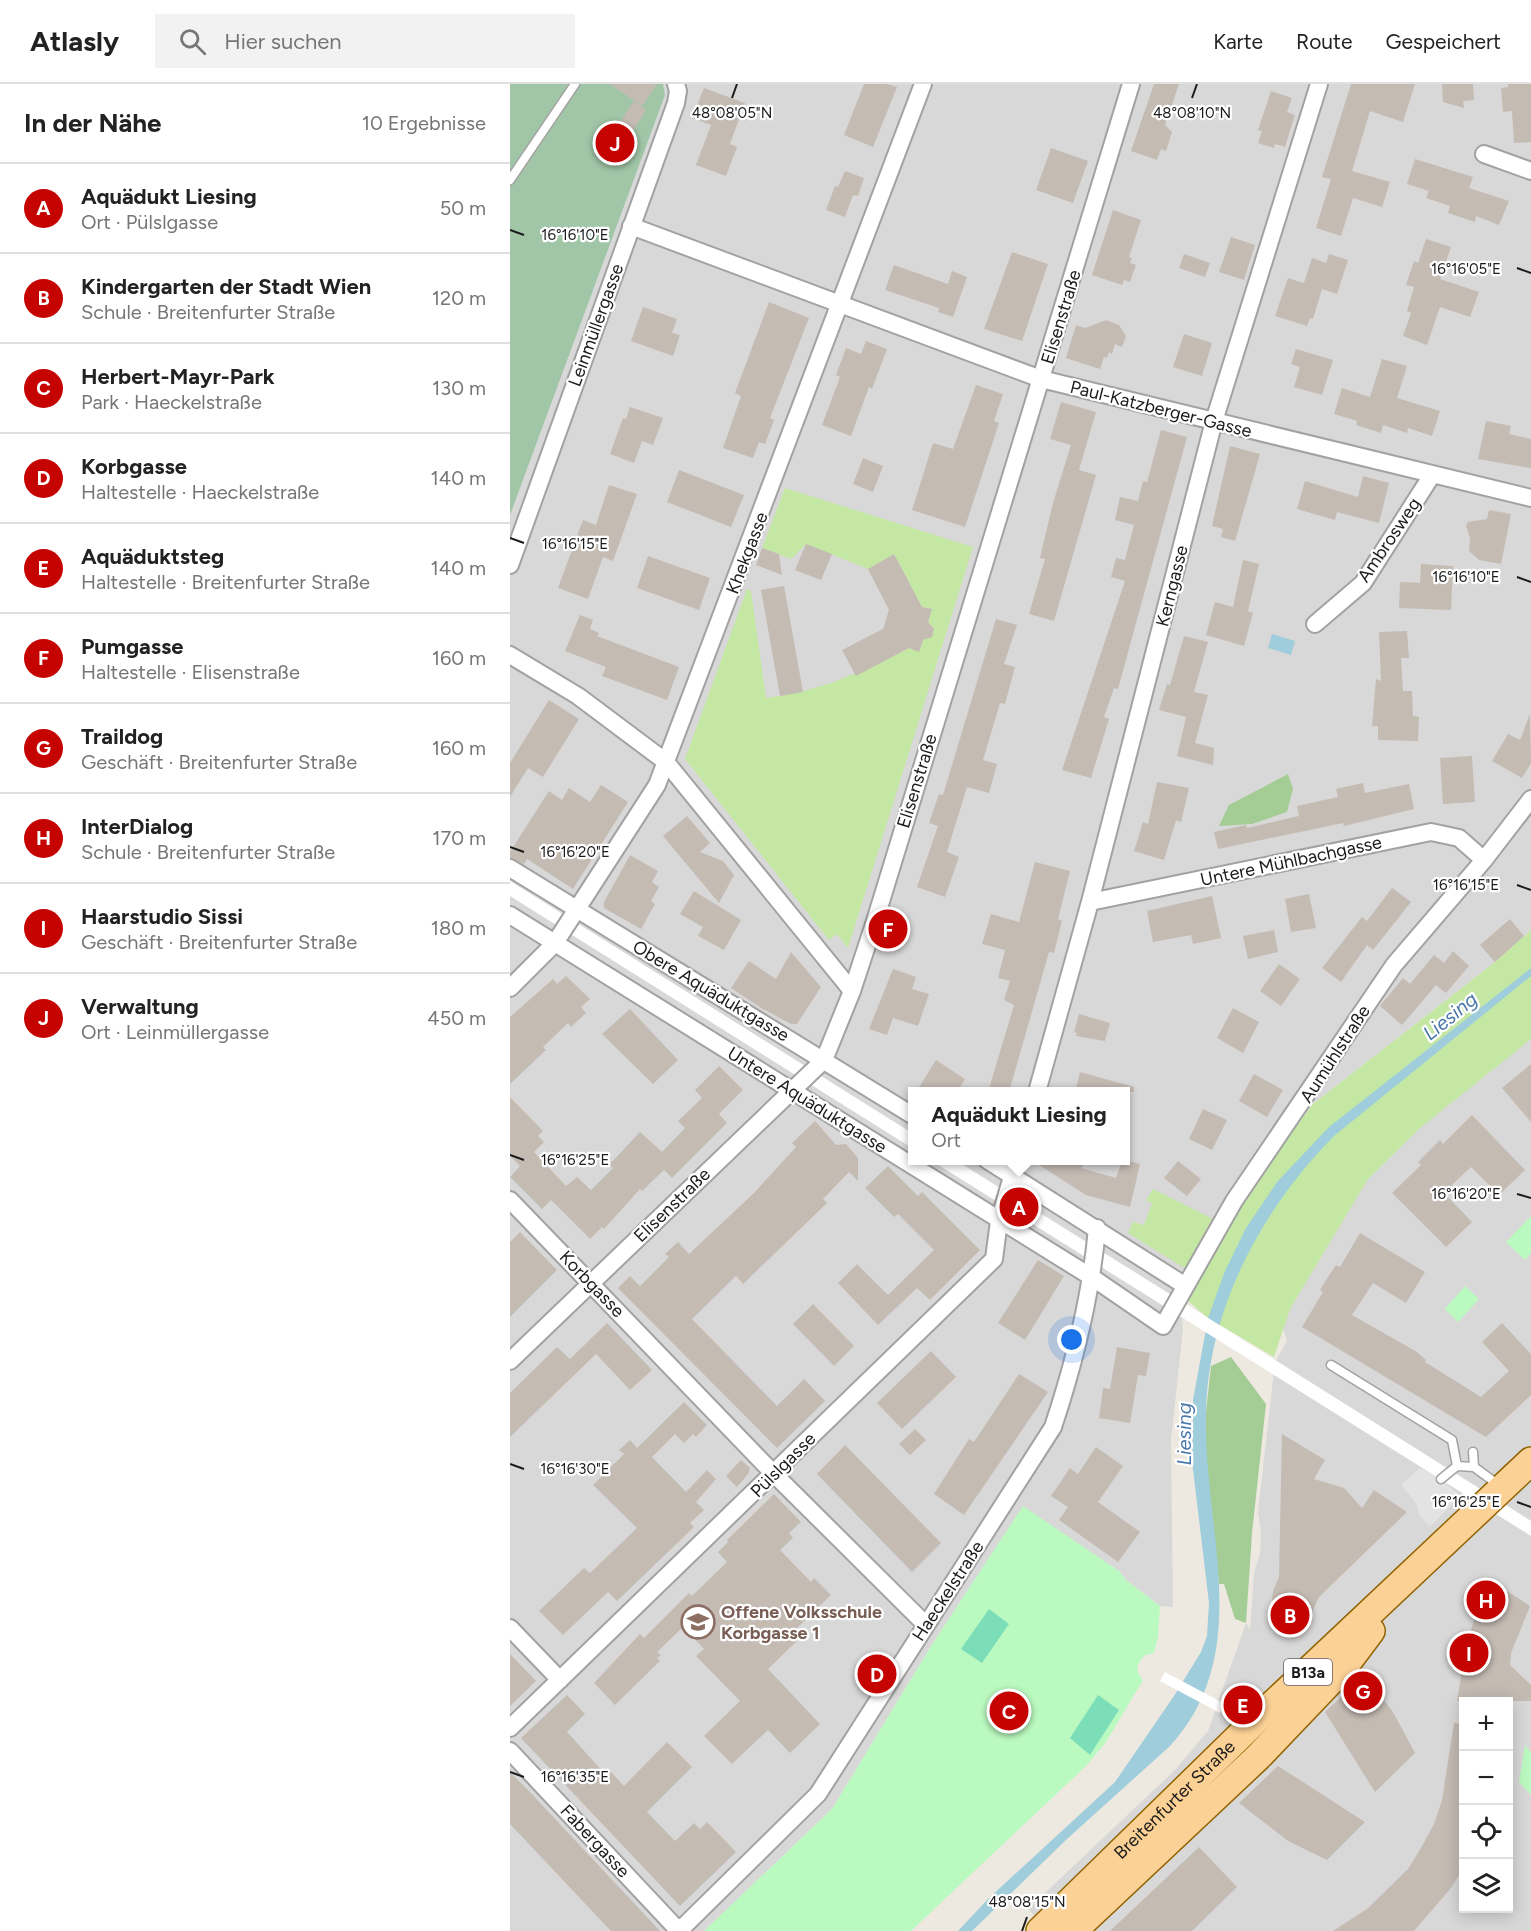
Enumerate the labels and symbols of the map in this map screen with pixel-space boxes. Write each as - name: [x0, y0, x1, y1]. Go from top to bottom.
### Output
- text: 48°08'05"N: [692, 104, 772, 122]
- text: 48°08'10"N: [1153, 104, 1231, 122]
- pin: J: [596, 120, 634, 166]
- text: 16°16'10"E: [541, 226, 609, 244]
- street label: Leinmüllergasse: [564, 260, 628, 389]
- text: 16°16'05"E: [1431, 260, 1501, 278]
- street label: Elisenstraße: [1036, 267, 1086, 367]
- street label: Paul-Katzberger-Gasse: [1068, 376, 1254, 442]
- street label: Ambrosweg: [1353, 494, 1425, 586]
- street label: Khekgasse: [721, 509, 773, 597]
- text: 16°16'15"E: [542, 535, 608, 553]
- street label: Kerngasse: [1151, 543, 1193, 629]
- text: 16°16'10"E: [1432, 568, 1500, 586]
- street label: Elisenstraße: [892, 731, 942, 831]
- street label: Untere Mühlbachgasse: [1198, 831, 1384, 891]
- text: 16°16'20"E: [540, 843, 610, 861]
- text: 16°16'15"E: [1433, 876, 1499, 894]
- pin: F: [868, 906, 908, 952]
- street label: Obere Aquäduktgasse: [629, 936, 793, 1047]
- water label: Liesing: [1418, 987, 1482, 1045]
- street label: Aumühlstraße: [1295, 1001, 1375, 1107]
- street label: Untere Aquäduktgasse: [723, 1042, 891, 1158]
- text: 16°16'25"E: [541, 1151, 609, 1169]
- street label: Elisenstraße: [629, 1163, 715, 1247]
- pin: A: [1000, 1184, 1038, 1230]
- text: 16°16'20"E: [1431, 1185, 1501, 1203]
- street label: Korbgasse: [555, 1246, 629, 1322]
- your location: [1057, 1325, 1086, 1354]
- water label: Liesing: [1172, 1402, 1196, 1465]
- street label: Pülslgasse: [746, 1428, 820, 1502]
- text: 16°16'30"E: [540, 1460, 610, 1478]
- text: 16°16'25"E: [1432, 1493, 1500, 1511]
- street label: Haeckelstraße: [907, 1537, 989, 1645]
- pin: H: [1466, 1578, 1506, 1622]
- pin: B: [1270, 1592, 1310, 1637]
- place label: Offene Volksschule Korbgasse 1: [721, 1601, 882, 1644]
- school or university icon: Offene Volksschule Korbgasse 1: [680, 1604, 716, 1640]
- pin: I: [1450, 1630, 1488, 1676]
- pin: D: [858, 1652, 896, 1696]
- road number: B13a: [1284, 1659, 1332, 1685]
- pin: G: [1344, 1668, 1382, 1714]
- pin: E: [1224, 1682, 1262, 1728]
- pin: C: [990, 1688, 1028, 1734]
- street label: Breitenfurter Straße: [1109, 1735, 1240, 1864]
- text: 16°16'35"E: [541, 1768, 609, 1786]
- street label: Fabergasse: [556, 1800, 634, 1882]
- text: 48°08'15"N: [988, 1893, 1066, 1911]

